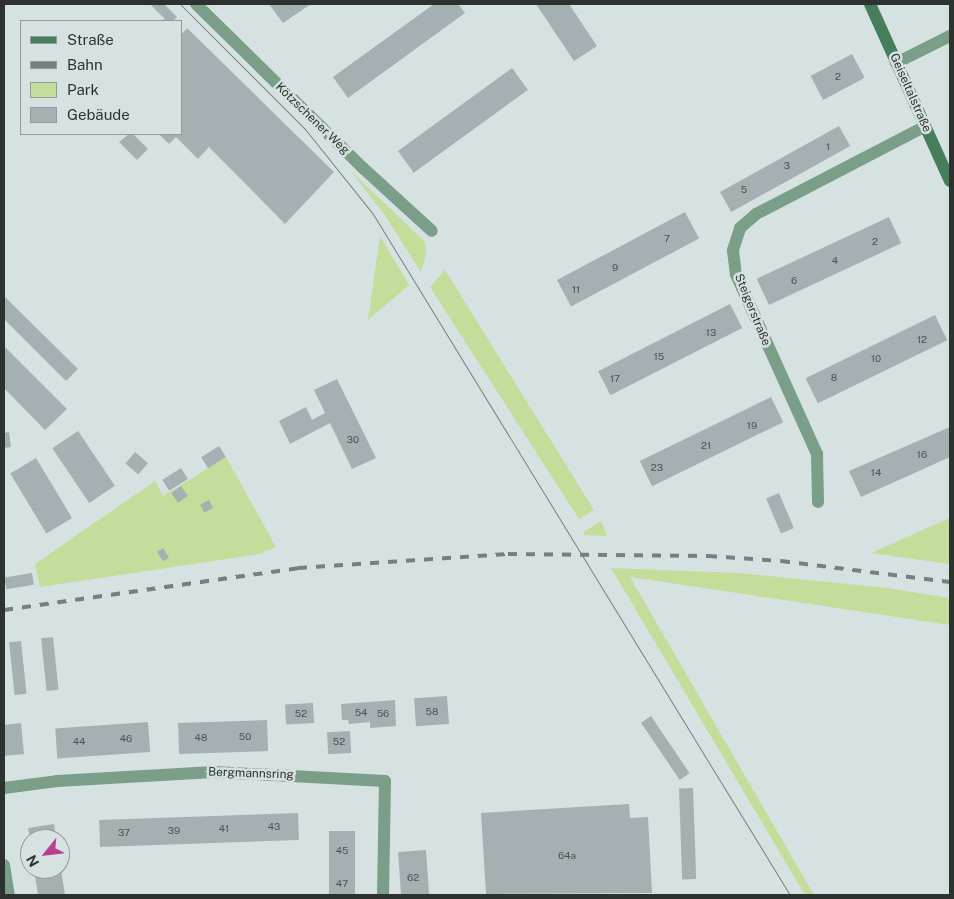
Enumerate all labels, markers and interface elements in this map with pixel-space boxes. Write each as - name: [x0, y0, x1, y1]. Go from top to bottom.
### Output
- legend: [20, 20, 182, 135]
- text: Straße: [67, 31, 114, 48]
- street label: Geiseltalstraße: [886, 51, 934, 135]
- text: Bahn: [67, 56, 103, 73]
- house number: 2: [835, 71, 841, 83]
- street label: Kötzschener Weg: [272, 80, 352, 158]
- text: Park: [67, 81, 99, 98]
- text: Gebäude: [67, 106, 130, 123]
- house number: 1: [826, 141, 830, 153]
- house number: 3: [784, 160, 790, 172]
- house number: 5: [741, 184, 747, 196]
- house number: 7: [664, 233, 670, 245]
- house number: 2: [872, 236, 878, 248]
- house number: 4: [832, 255, 838, 267]
- house number: 9: [612, 262, 618, 274]
- street label: Steigerstraße: [731, 272, 773, 348]
- house number: 6: [791, 275, 797, 287]
- house number: 11: [572, 284, 580, 296]
- house number: 13: [706, 327, 716, 339]
- house number: 12: [917, 334, 927, 346]
- house number: 15: [654, 351, 664, 363]
- house number: 10: [871, 353, 881, 365]
- house number: 8: [831, 372, 837, 384]
- house number: 17: [610, 373, 620, 385]
- house number: 19: [747, 420, 757, 432]
- house number: 30: [347, 434, 359, 446]
- house number: 21: [701, 440, 711, 452]
- house number: 16: [917, 449, 927, 461]
- house number: 23: [651, 462, 663, 474]
- house number: 14: [871, 467, 881, 479]
- house number: 58: [426, 706, 438, 718]
- house number: 54: [355, 707, 367, 719]
- house number: 52: [295, 708, 307, 720]
- house number: 56: [377, 708, 389, 720]
- house number: 50: [239, 731, 251, 743]
- house number: 48: [195, 732, 207, 744]
- house number: 46: [120, 733, 132, 745]
- house number: 44: [73, 736, 85, 748]
- house number: 52: [333, 736, 345, 748]
- street label: Bergmannsring: [208, 765, 294, 783]
- house number: 43: [268, 821, 280, 833]
- house number: 41: [219, 823, 229, 835]
- house number: 39: [168, 825, 180, 837]
- house number: 37: [118, 827, 130, 839]
- north arrow: [20, 829, 70, 879]
- house number: 45: [336, 845, 348, 857]
- house number: 64a: [558, 850, 576, 862]
- text: N: [23, 852, 42, 869]
- house number: 62: [407, 872, 419, 884]
- house number: 47: [336, 878, 348, 890]

